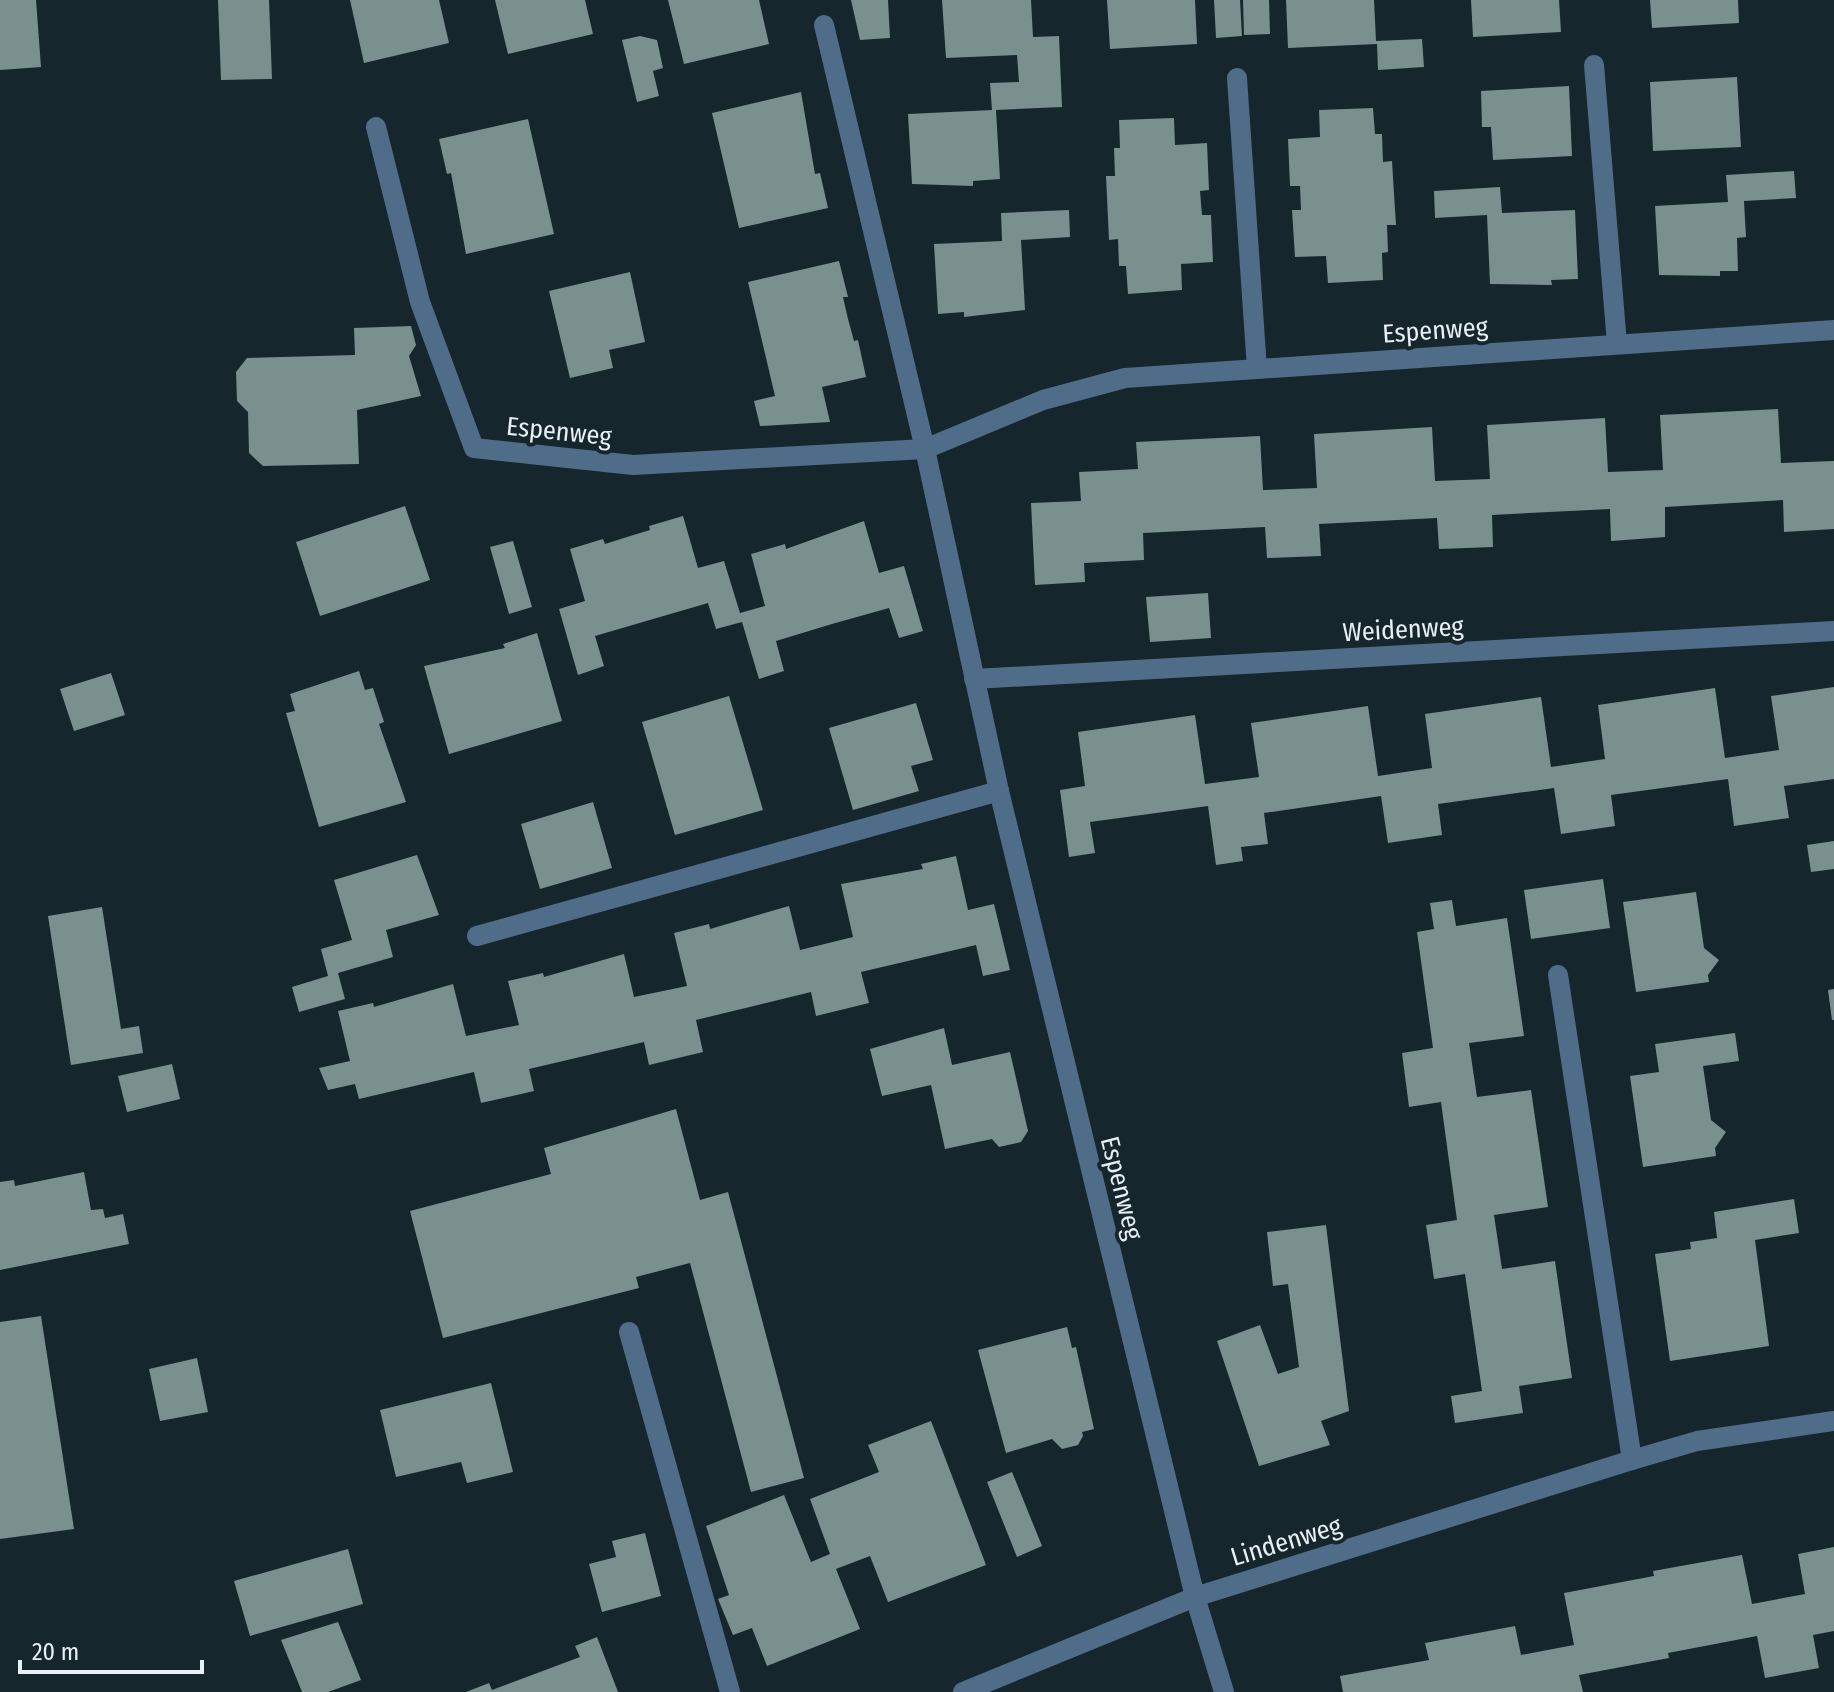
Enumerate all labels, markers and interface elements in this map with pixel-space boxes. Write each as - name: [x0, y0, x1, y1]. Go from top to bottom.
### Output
- street label: Espenweg: [1381, 311, 1490, 350]
- street label: Espenweg: [505, 411, 614, 453]
- street label: Weidenweg: [1342, 611, 1465, 648]
- street label: Espenweg: [1094, 1133, 1150, 1244]
- street label: Lindenweg: [1227, 1510, 1346, 1573]
- scale bar: [20, 1624, 202, 1674]
- text: 20 m: [32, 1638, 79, 1666]

